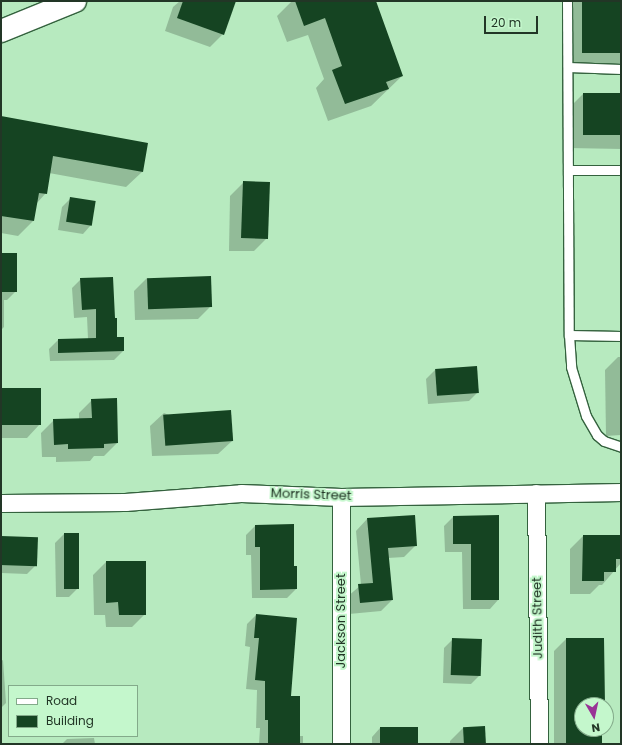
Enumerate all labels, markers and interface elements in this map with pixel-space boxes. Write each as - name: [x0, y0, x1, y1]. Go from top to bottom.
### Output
- scale bar: [486, 8, 540, 34]
- text: 20 m: [491, 14, 521, 31]
- street label: Morris Street: [270, 486, 352, 504]
- street label: Jackson Street: [333, 573, 349, 669]
- street label: Judith Street: [529, 577, 547, 659]
- legend: [8, 685, 138, 737]
- text: Road: [46, 692, 77, 709]
- north arrow: [574, 697, 614, 737]
- text: Building: [46, 712, 94, 729]
- text: N: [590, 719, 601, 736]

